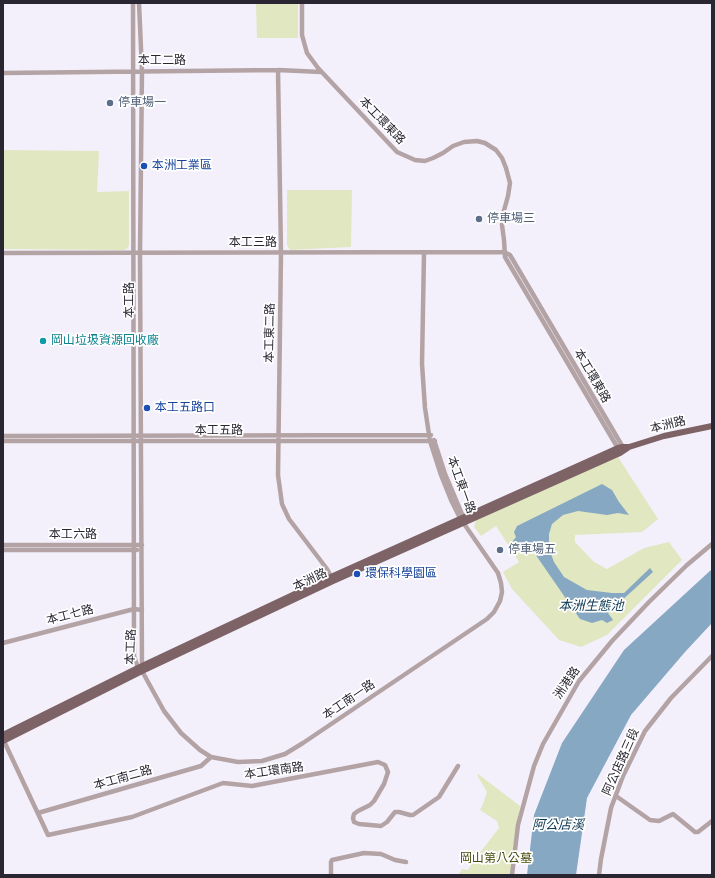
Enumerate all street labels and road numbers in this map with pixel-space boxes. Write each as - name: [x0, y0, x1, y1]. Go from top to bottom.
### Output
- street label: 本工二路: [138, 54, 186, 68]
- street label: 本工環東路: [356, 94, 408, 148]
- street label: 本工三路: [229, 236, 277, 250]
- street label: 本工路: [123, 282, 137, 318]
- street label: 本工東二路: [262, 303, 278, 363]
- street label: 本工環東路: [571, 346, 613, 406]
- street label: 本洲路: [649, 414, 687, 436]
- street label: 本工五路: [195, 424, 243, 438]
- street label: 本工東一路: [444, 454, 478, 516]
- street label: 本工六路: [49, 528, 97, 542]
- street label: 本洲路: [291, 566, 329, 594]
- street label: 本工七路: [45, 602, 95, 628]
- street label: 本工路: [123, 629, 139, 665]
- street label: 洲港路: [551, 664, 583, 702]
- street label: 本工南一路: [320, 677, 378, 723]
- street label: 阿公店路三段: [600, 726, 642, 798]
- street label: 本工環南路: [243, 760, 305, 782]
- street label: 本工南二路: [92, 763, 154, 793]

